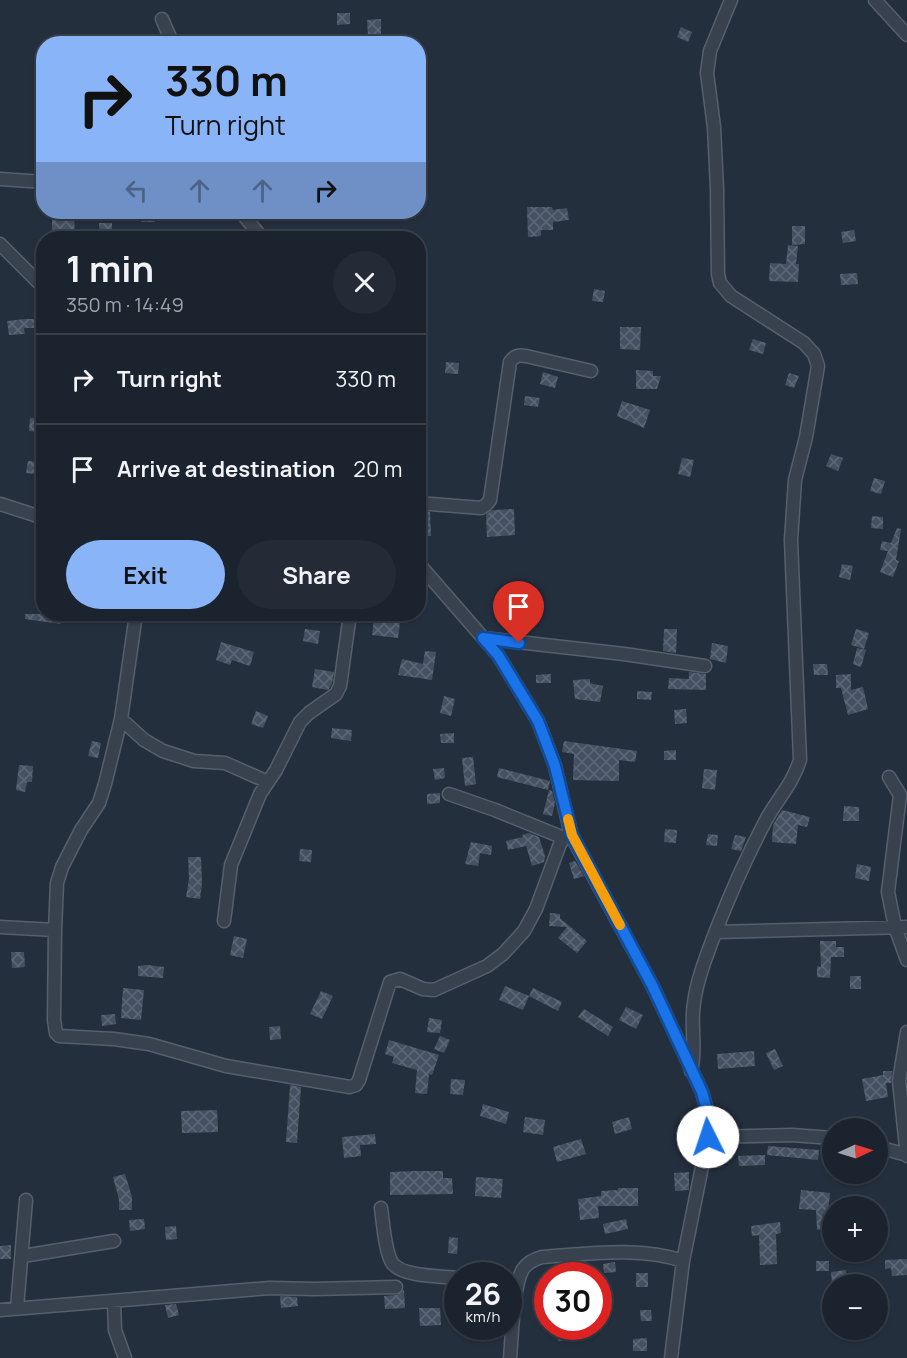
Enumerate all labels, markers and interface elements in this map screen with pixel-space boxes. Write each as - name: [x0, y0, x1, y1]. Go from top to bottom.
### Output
- text: 330 m: [165, 51, 288, 109]
- icon: right: [66, 60, 144, 138]
- text: Turn right: [165, 106, 286, 143]
- icon: left: [120, 174, 153, 207]
- icon: ahead: [183, 174, 216, 207]
- icon: ahead: [246, 174, 279, 207]
- icon: right: [309, 174, 342, 207]
- text: 1 min: [66, 244, 154, 293]
- button: close: [333, 251, 396, 314]
- text: 350 m · 14:49: [66, 291, 184, 318]
- icon: right: [66, 363, 99, 396]
- text: Turn right: [117, 364, 222, 394]
- text: 330 m: [335, 364, 396, 394]
- icon: arrive: [66, 453, 99, 486]
- text: Arrive at destination: [117, 454, 335, 484]
- text: 20 m: [353, 454, 402, 484]
- button: Exit: [66, 540, 225, 609]
- button: Share: [237, 540, 396, 609]
- pin: [493, 581, 544, 643]
- icon: arrive: [502, 590, 535, 623]
- position arrow: [676, 1105, 740, 1169]
- north arrow: [822, 1118, 888, 1184]
- map controls: [822, 1118, 888, 1340]
- button: +: [822, 1196, 888, 1262]
- speed limit sign: 30: [534, 1262, 612, 1340]
- text: 26: [465, 1273, 501, 1314]
- button: −: [822, 1274, 888, 1340]
- text: km/h: [466, 1306, 500, 1327]

